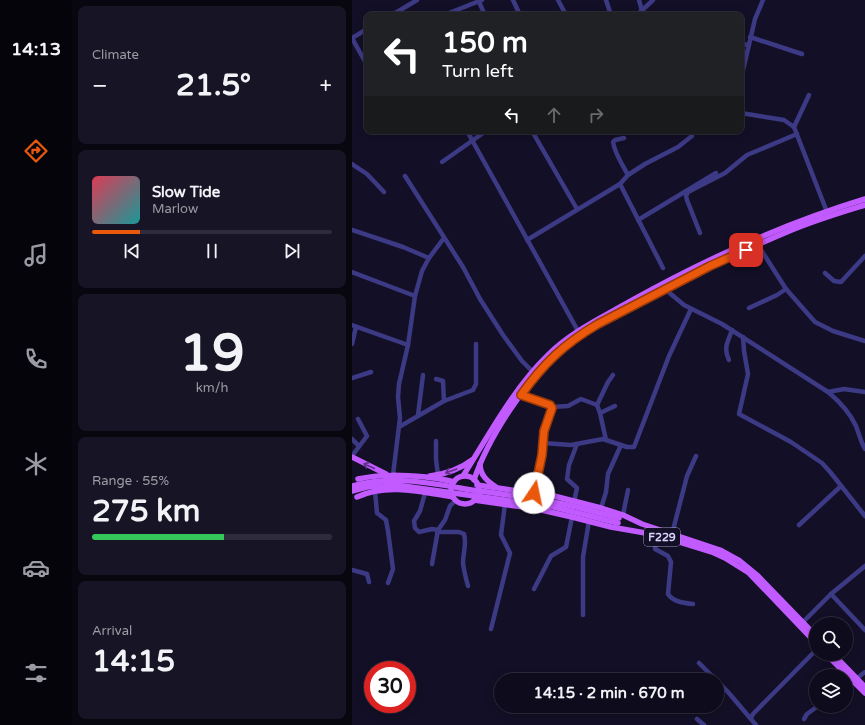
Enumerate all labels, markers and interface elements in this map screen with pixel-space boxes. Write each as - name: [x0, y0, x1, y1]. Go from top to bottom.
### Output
- text: 150 m: [442, 26, 528, 60]
- icon: left: [376, 28, 428, 80]
- text: 14:13: [11, 38, 61, 60]
- text: Climate: [92, 47, 139, 63]
- text: Turn left: [442, 60, 514, 82]
- text: 21.5°: [176, 67, 251, 104]
- text: −: [92, 73, 108, 99]
- text: +: [320, 73, 332, 99]
- icon: left: [501, 104, 523, 126]
- icon: ahead: [543, 104, 565, 126]
- icon: right: [585, 104, 607, 126]
- icon: directions: [22, 137, 50, 165]
- text: Slow Tide: [152, 183, 220, 201]
- text: Marlow: [152, 201, 198, 217]
- pin: [729, 233, 763, 267]
- icon: arrive: [735, 239, 757, 261]
- icon: previous: [121, 240, 143, 262]
- icon: pause: [201, 240, 223, 262]
- icon: next: [281, 240, 303, 262]
- icon: music: [22, 241, 50, 269]
- text: 19: [179, 322, 245, 385]
- icon: phone: [22, 345, 50, 373]
- text: km/h: [196, 380, 228, 396]
- icon: climate: [22, 450, 50, 478]
- one-way arrow: [364, 462, 376, 469]
- one-way arrow: [445, 468, 457, 476]
- position arrow: [513, 472, 555, 514]
- text: Range · 55%: [92, 473, 169, 489]
- text: 275 km: [92, 493, 200, 530]
- road number: F229: [644, 528, 680, 546]
- icon: car: [22, 554, 50, 582]
- map controls: [809, 617, 853, 713]
- button: search: [809, 617, 853, 661]
- text: Arrival: [92, 623, 132, 639]
- text: 14:15: [92, 643, 175, 680]
- icon: filters: [22, 659, 50, 687]
- speed limit sign: 30: [364, 661, 416, 713]
- button: layers: [809, 669, 853, 713]
- text: 14:15 · 2 min · 670 m: [534, 684, 684, 702]

